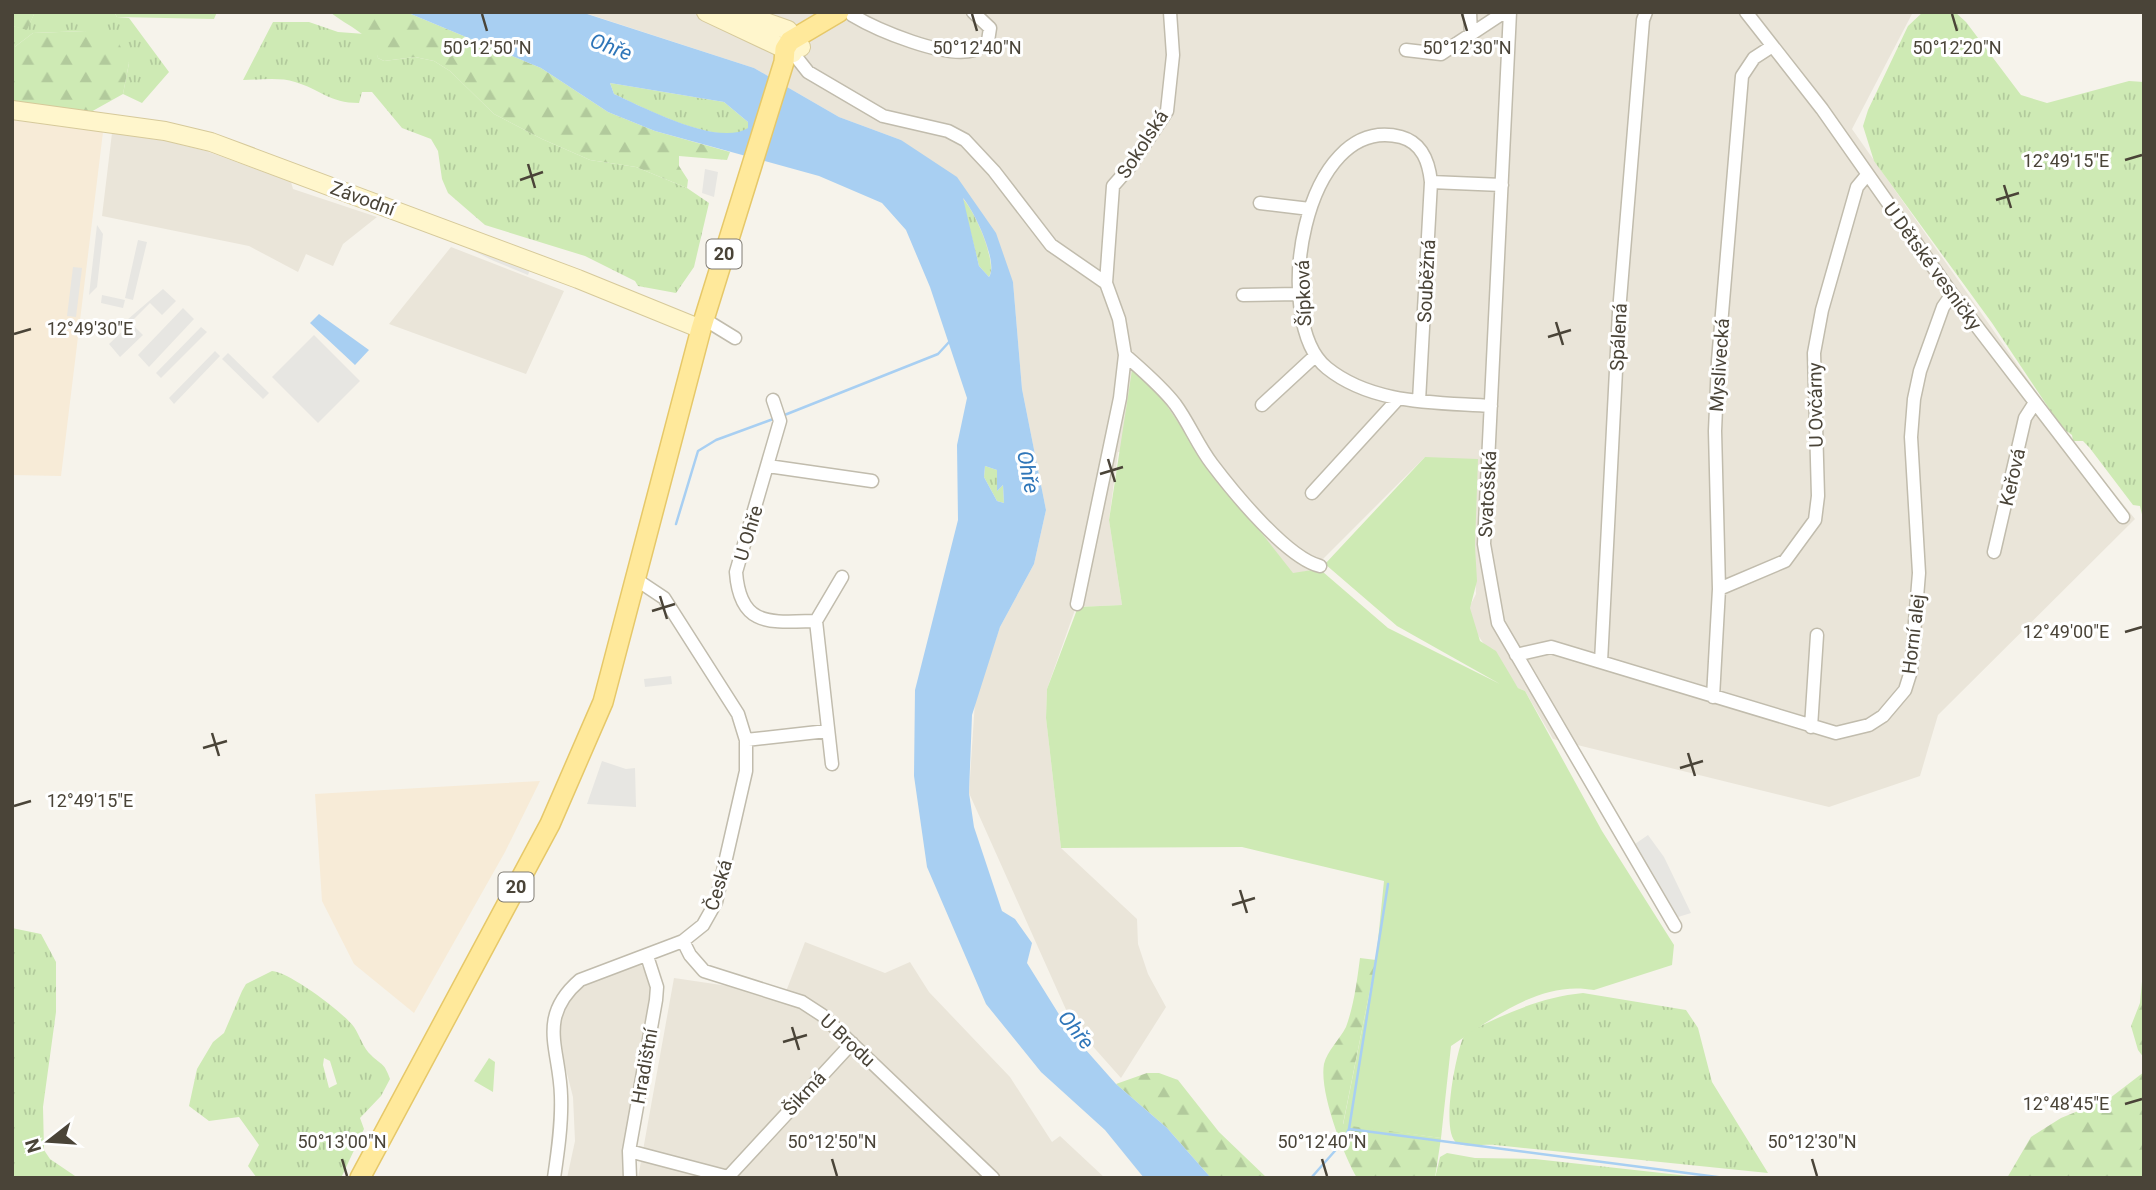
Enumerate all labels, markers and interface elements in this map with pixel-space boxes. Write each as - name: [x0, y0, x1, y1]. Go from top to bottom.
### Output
- water label: Ohře: [587, 28, 635, 66]
- text: 50°12'50"N: [442, 37, 532, 58]
- text: 50°12'40"N: [932, 37, 1022, 58]
- text: 50°12'30"N: [1422, 37, 1512, 58]
- text: 50°12'20"N: [1912, 37, 2002, 58]
- street label: Sokolská: [1112, 106, 1173, 183]
- text: 12°49'15"E: [2023, 150, 2109, 171]
- street label: Závodní: [327, 176, 400, 221]
- street label: U Dětské vesničky: [1878, 198, 1987, 335]
- street label: Souběžná: [1413, 239, 1440, 323]
- road number: 20: [706, 240, 742, 268]
- street label: Šípková: [1291, 259, 1316, 327]
- street label: Spálená: [1605, 303, 1632, 371]
- street label: Myslivecká: [1705, 317, 1734, 413]
- text: 12°49'30"E: [47, 318, 133, 339]
- street label: U Ovčárny: [1803, 362, 1828, 448]
- street label: Keřová: [1995, 446, 2030, 508]
- water label: Ohře: [1012, 449, 1044, 495]
- street label: Svatošská: [1474, 450, 1501, 538]
- street label: U Ohře: [729, 503, 768, 564]
- street label: Horní alej: [1897, 593, 1930, 675]
- text: 12°49'00"E: [2023, 621, 2109, 642]
- text: 12°49'15"E: [47, 790, 133, 811]
- street label: Česká: [700, 857, 737, 913]
- road number: 20: [498, 872, 534, 902]
- water label: Ohře: [1053, 1006, 1099, 1054]
- street label: U Brodu: [815, 1009, 880, 1072]
- street label: Hradištní: [627, 1025, 663, 1106]
- street label: Šikmá: [778, 1066, 831, 1120]
- text: 12°48'45"E: [2023, 1093, 2109, 1114]
- north arrow: [14, 1106, 84, 1176]
- text: 50°13'00"N: [297, 1131, 387, 1152]
- text: 50°12'50"N: [787, 1131, 877, 1152]
- text: 50°12'40"N: [1277, 1131, 1367, 1152]
- text: 50°12'30"N: [1767, 1131, 1857, 1152]
- text: N: [20, 1136, 46, 1156]

